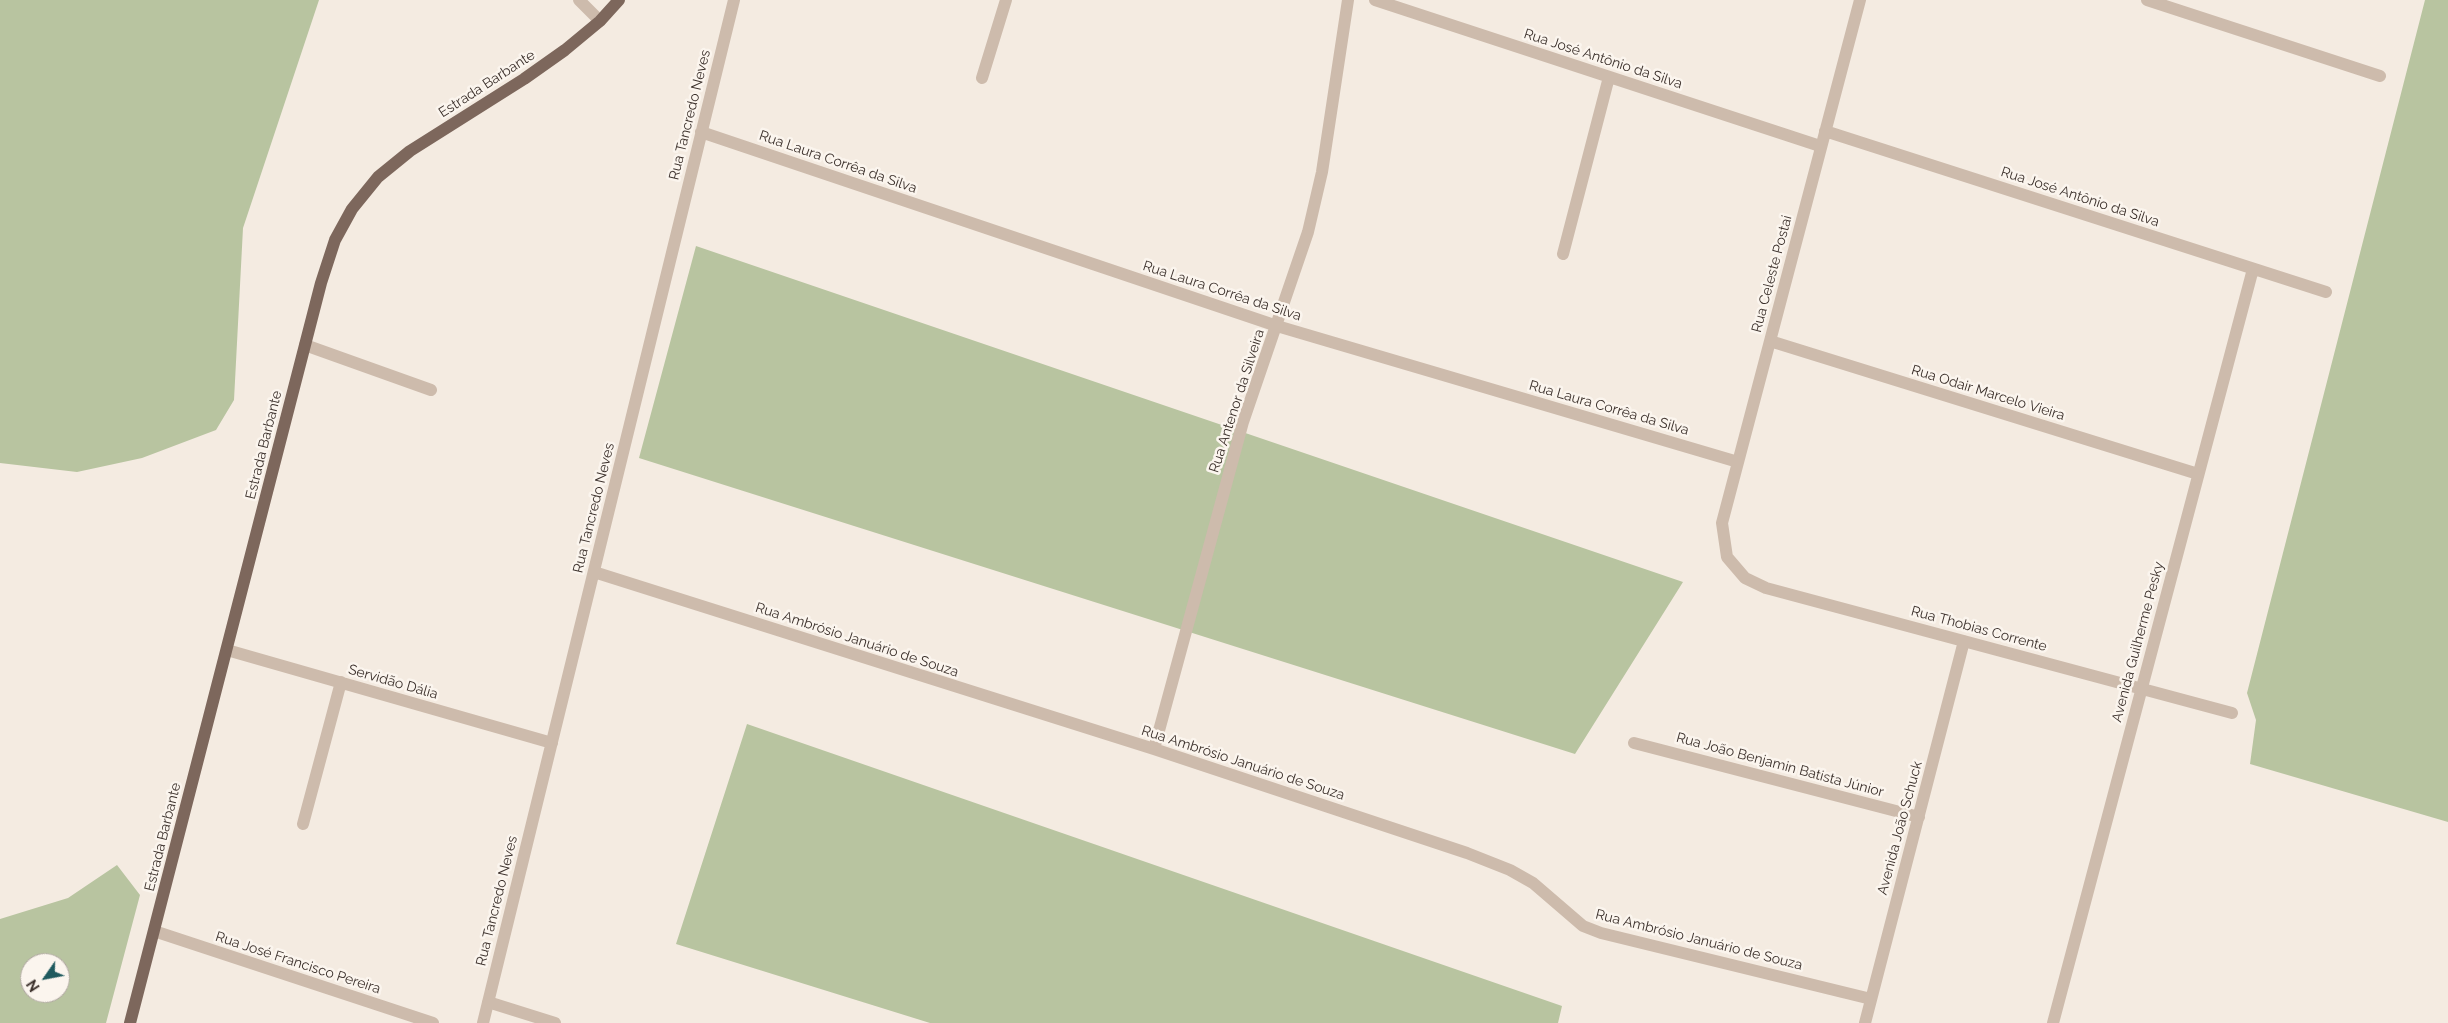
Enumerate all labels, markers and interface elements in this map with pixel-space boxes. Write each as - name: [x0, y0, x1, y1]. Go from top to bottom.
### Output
- street label: Rua José Antônio da Silva: [1522, 25, 1684, 93]
- street label: Estrada Barbante: [436, 47, 538, 121]
- street label: Rua Tancredo Neves: [666, 48, 714, 182]
- street label: Rua Laura Corrêa da Silva: [757, 127, 919, 197]
- street label: Rua José Antônio da Silva: [1999, 163, 2161, 231]
- street label: Rua Celeste Postai: [1748, 214, 1796, 334]
- street label: Rua Laura Corrêa da Silva: [1141, 257, 1303, 325]
- street label: Rua Antenor da Silveira: [1206, 327, 1268, 475]
- street label: Rua Odair Marcelo Vieira: [1909, 362, 2067, 424]
- street label: Rua Laura Corrêa da Silva: [1527, 377, 1691, 439]
- street label: Estrada Barbante: [242, 389, 286, 501]
- street label: Rua Tancredo Neves: [570, 441, 618, 575]
- street label: Avenida Guilherme Pesky: [2109, 560, 2167, 724]
- street label: Rua Ambrósio Januário de Souza: [753, 599, 961, 681]
- street label: Rua Thobias Corrente: [1909, 603, 2049, 655]
- street label: Servidão Dália: [346, 661, 440, 703]
- street label: Rua Ambrósio Januário de Souza: [1139, 722, 1347, 804]
- street label: Rua João Benjamin Batista Júnior: [1675, 729, 1885, 801]
- street label: Avenida João Schuck: [1874, 759, 1926, 897]
- street label: Estrada Barbante: [141, 781, 185, 893]
- street label: Rua Tancredo Neves: [473, 834, 521, 968]
- street label: Rua Ambrósio Januário de Souza: [1594, 906, 1804, 974]
- street label: Rua José Francisco Pereira: [213, 928, 383, 998]
- north arrow: [20, 953, 70, 1003]
- text: N: [24, 977, 43, 994]

